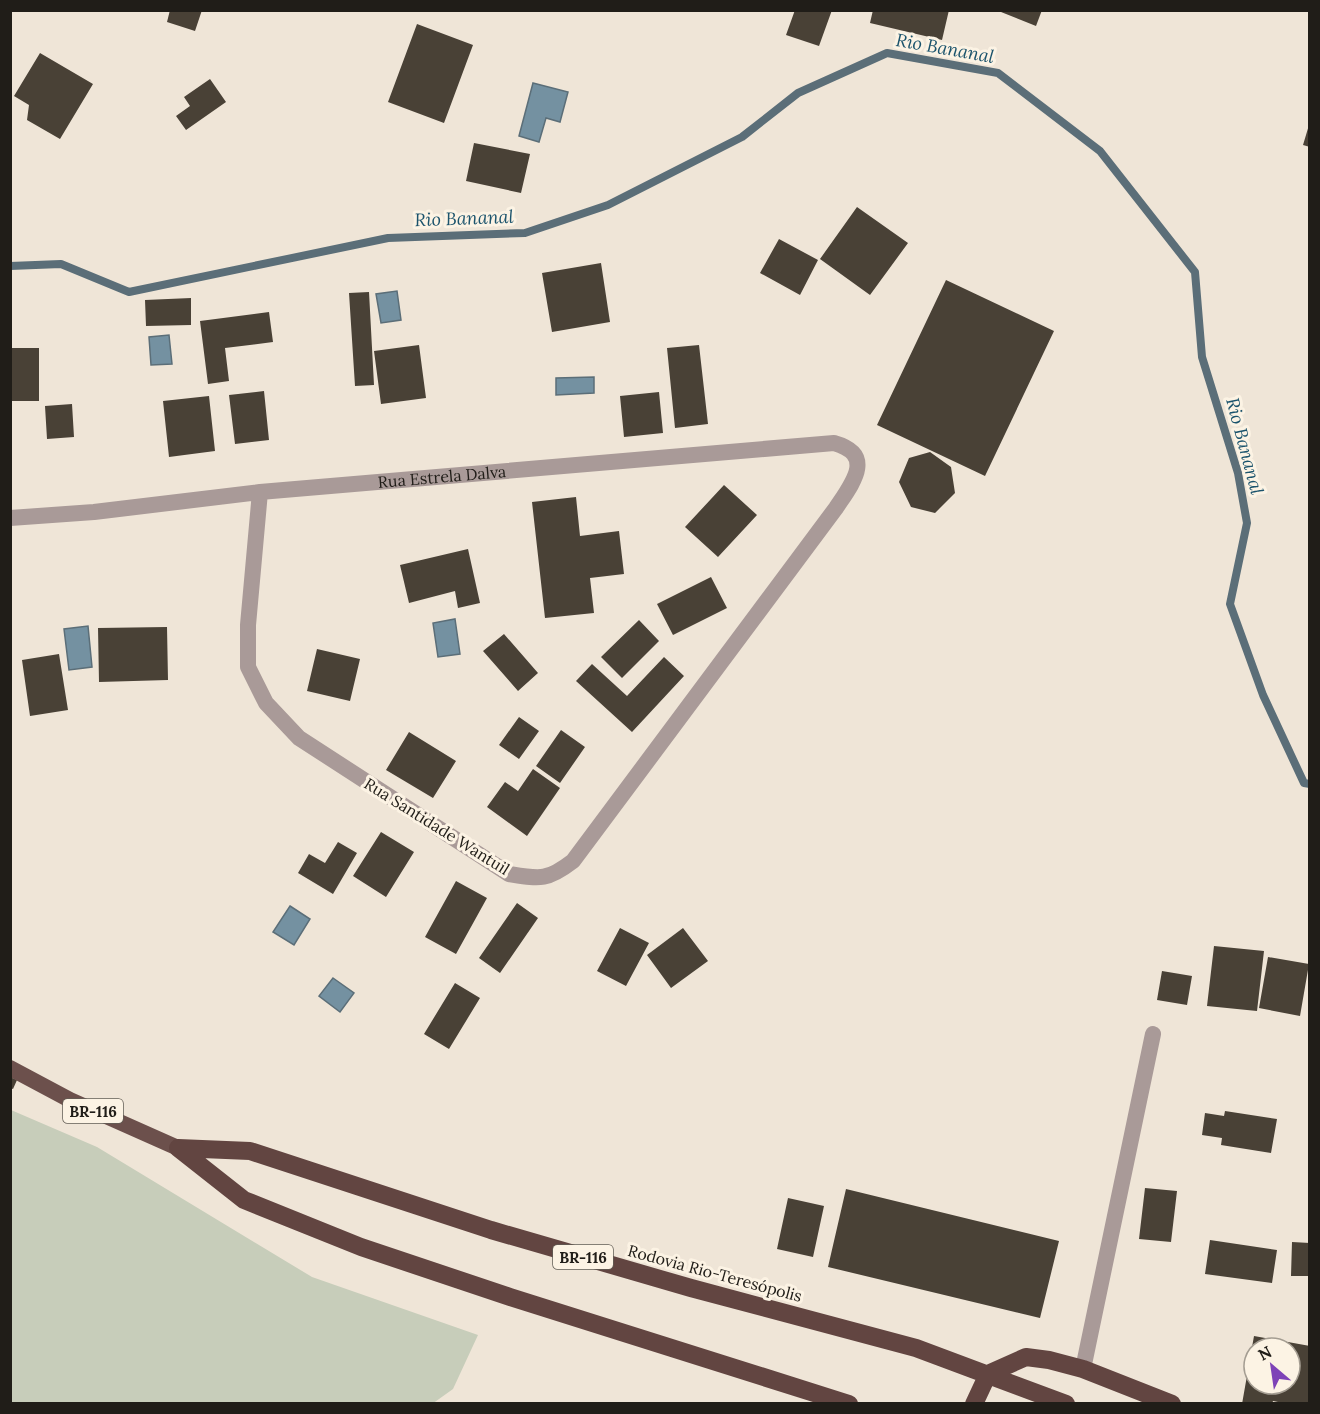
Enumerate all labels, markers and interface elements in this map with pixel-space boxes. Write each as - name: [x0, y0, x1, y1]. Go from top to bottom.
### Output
- water label: Rio Bananal: [894, 28, 996, 68]
- water label: Rio Bananal: [414, 205, 514, 231]
- water label: Rio Bananal: [1221, 395, 1269, 497]
- street label: Rua Estrela Dalva: [377, 461, 507, 492]
- street label: Rua Santidade Wantuil: [361, 773, 513, 879]
- road number: BR-116: [63, 1099, 123, 1123]
- street label: Rodovia Rio-Teresópolis: [626, 1240, 804, 1306]
- road number: BR-116: [553, 1245, 613, 1269]
- north arrow: [1242, 1336, 1302, 1396]
- text: N: [1254, 1341, 1275, 1365]

